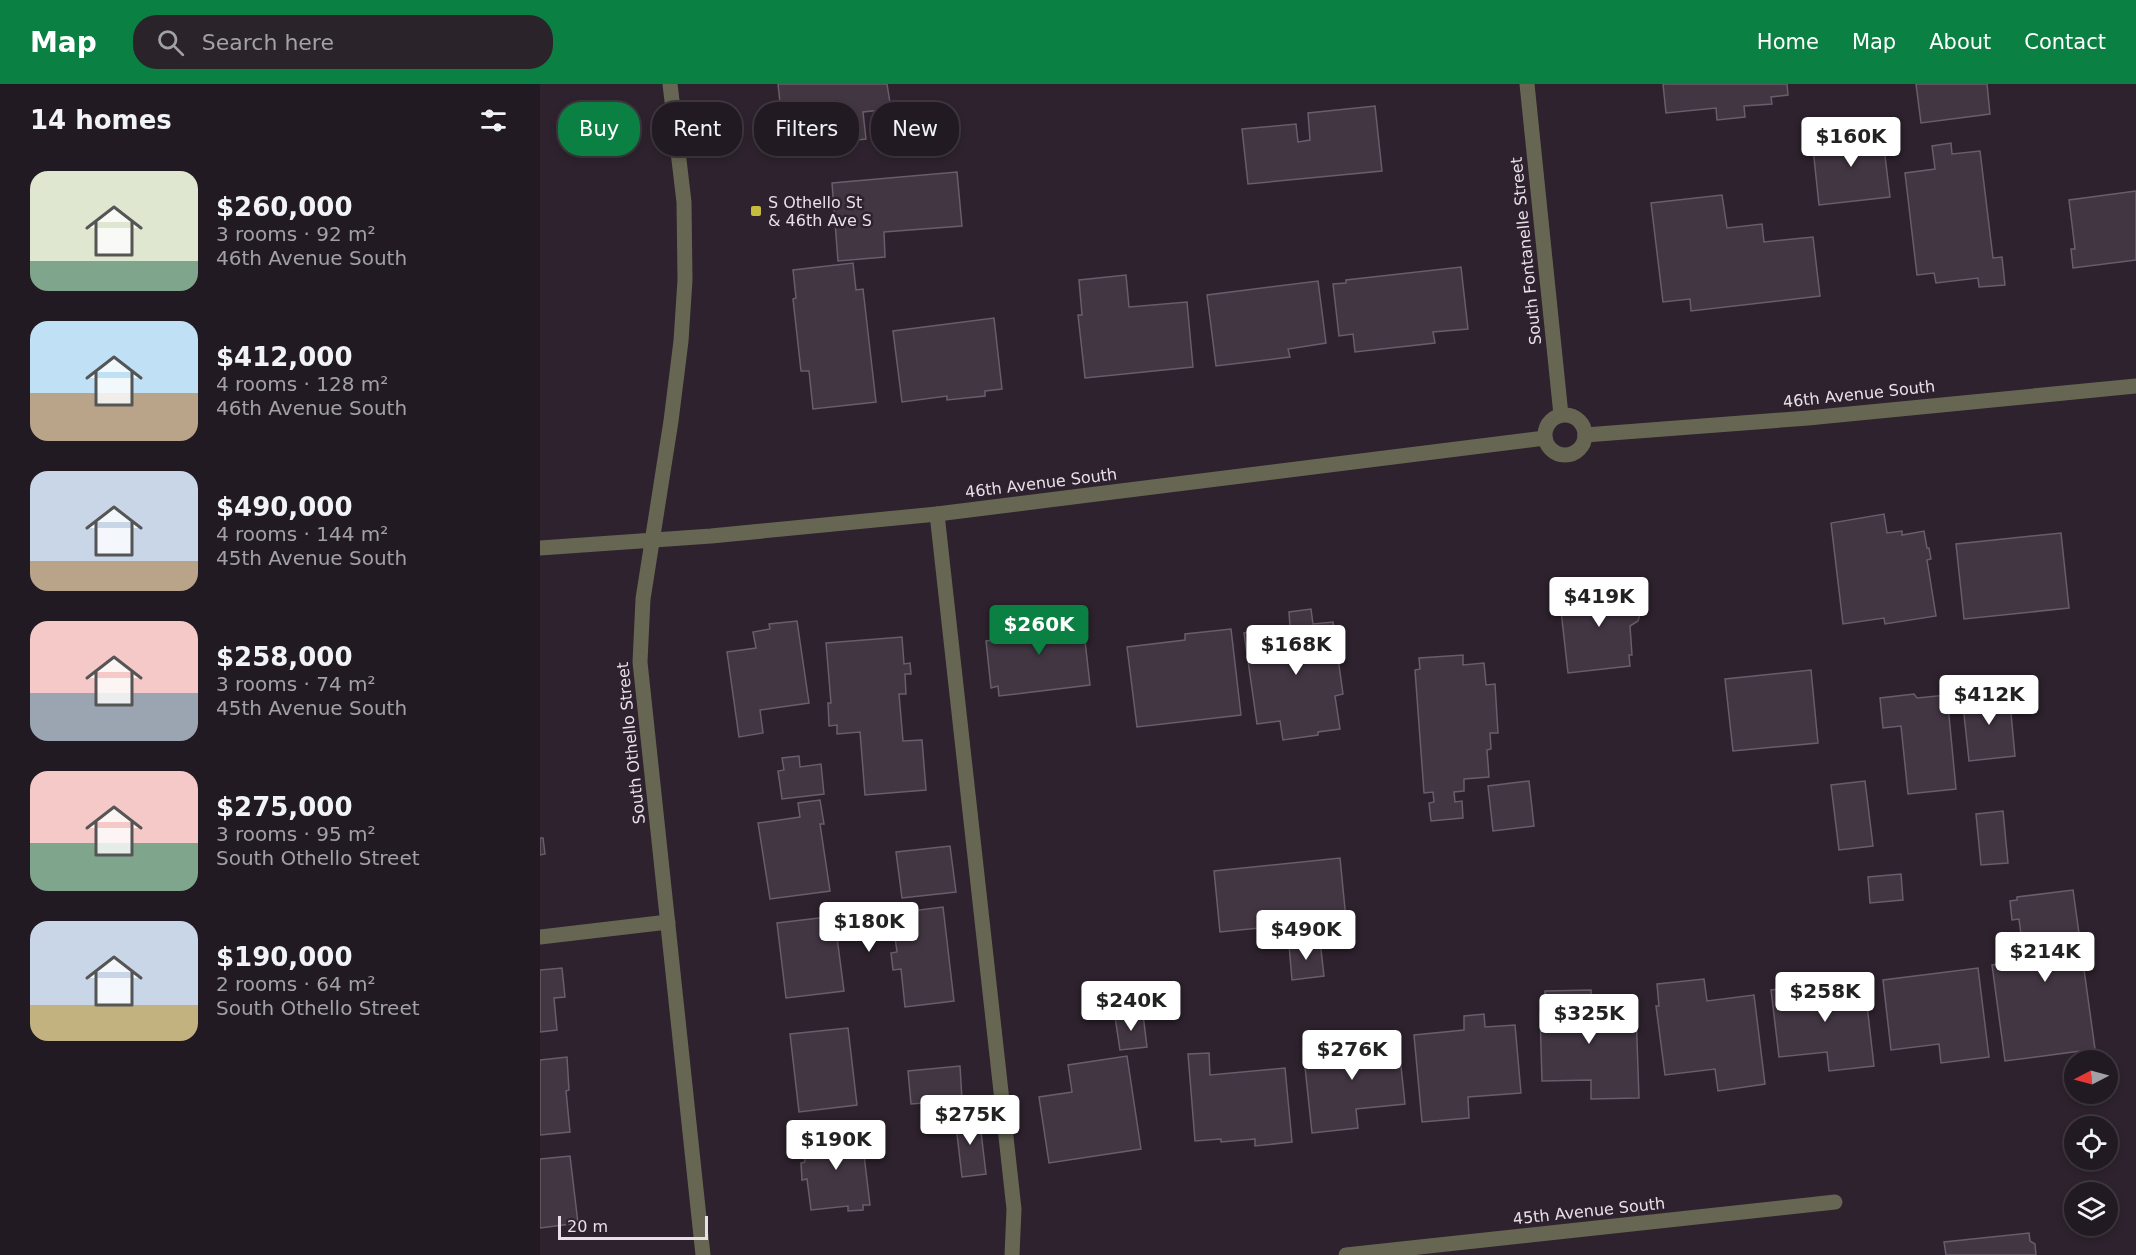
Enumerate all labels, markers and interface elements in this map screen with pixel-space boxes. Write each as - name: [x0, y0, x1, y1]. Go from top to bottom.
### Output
- search box: [133, 15, 553, 69]
- text: Map: [30, 26, 97, 59]
- icon: search: [154, 26, 187, 59]
- text: Search here: [202, 30, 334, 55]
- text: Home: [1757, 30, 1819, 54]
- text: Map: [1852, 30, 1896, 54]
- text: About: [1929, 30, 1991, 54]
- text: Contact: [2024, 30, 2106, 54]
- chip: Buy: [558, 102, 640, 156]
- chip: Rent: [652, 102, 742, 156]
- chip: Filters: [754, 102, 859, 156]
- chip: New: [871, 102, 959, 156]
- icon: filters: [477, 104, 510, 137]
- text: 14 homes: [30, 105, 172, 135]
- pin: $160K: [1809, 117, 1893, 168]
- text: $160K: [1815, 124, 1887, 148]
- street label: South Fontanelle Street: [1507, 156, 1545, 346]
- text: $260,000: [216, 192, 353, 222]
- place label: S Othello St & 46th Ave S: [768, 193, 872, 230]
- icon: home: [78, 195, 150, 267]
- marker: S Othello St & 46th Ave S: [749, 204, 763, 218]
- text: 3 rooms · 92 m²: [216, 222, 376, 246]
- text: 46th Avenue South: [216, 246, 407, 270]
- text: $412,000: [216, 342, 353, 372]
- icon: home: [78, 345, 150, 417]
- text: 4 rooms · 128 m²: [216, 372, 388, 396]
- street label: 46th Avenue South: [1782, 377, 1936, 411]
- text: 46th Avenue South: [216, 396, 407, 420]
- street label: 46th Avenue South: [964, 464, 1118, 502]
- text: $490,000: [216, 492, 353, 522]
- icon: home: [78, 495, 150, 567]
- text: 4 rooms · 144 m²: [216, 522, 388, 546]
- text: 45th Avenue South: [216, 546, 407, 570]
- pin: $419K: [1557, 577, 1641, 628]
- text: $419K: [1563, 584, 1635, 608]
- pin: $260K: [997, 605, 1081, 656]
- text: $260K: [1003, 612, 1075, 636]
- pin: $168K: [1254, 625, 1338, 676]
- text: $168K: [1260, 632, 1332, 656]
- text: $258,000: [216, 642, 353, 672]
- icon: home: [78, 645, 150, 717]
- street label: South Othello Street: [613, 661, 649, 825]
- text: 3 rooms · 74 m²: [216, 672, 376, 696]
- pin: $412K: [1947, 675, 2031, 726]
- text: $412K: [1953, 682, 2025, 706]
- text: 45th Avenue South: [216, 696, 407, 720]
- text: $275,000: [216, 792, 353, 822]
- icon: home: [78, 795, 150, 867]
- text: 3 rooms · 95 m²: [216, 822, 376, 846]
- text: South Othello Street: [216, 846, 420, 870]
- pin: $180K: [827, 902, 911, 953]
- text: $180K: [833, 909, 905, 933]
- pin: $490K: [1264, 910, 1348, 961]
- text: $490K: [1270, 917, 1342, 941]
- pin: $214K: [2003, 932, 2087, 983]
- text: $214K: [2009, 939, 2081, 963]
- text: $190,000: [216, 942, 353, 972]
- icon: home: [78, 945, 150, 1017]
- text: 2 rooms · 64 m²: [216, 972, 376, 996]
- pin: $258K: [1783, 972, 1867, 1023]
- text: $258K: [1789, 979, 1861, 1003]
- pin: $240K: [1089, 981, 1173, 1032]
- text: $240K: [1095, 988, 1167, 1012]
- pin: $325K: [1547, 994, 1631, 1045]
- text: South Othello Street: [216, 996, 420, 1020]
- text: $325K: [1553, 1001, 1625, 1025]
- pin: $276K: [1310, 1030, 1394, 1081]
- text: $276K: [1316, 1037, 1388, 1061]
- north arrow: [2064, 1050, 2118, 1104]
- map controls: [2064, 1050, 2118, 1236]
- pin: $275K: [928, 1095, 1012, 1146]
- text: $275K: [934, 1102, 1006, 1126]
- button: locate: [2064, 1116, 2118, 1170]
- pin: $190K: [794, 1120, 878, 1171]
- text: $190K: [800, 1127, 872, 1151]
- button: layers: [2064, 1182, 2118, 1236]
- street label: 45th Avenue South: [1512, 1194, 1666, 1228]
- scale bar: [558, 1213, 708, 1240]
- text: 20 m: [567, 1217, 608, 1236]

